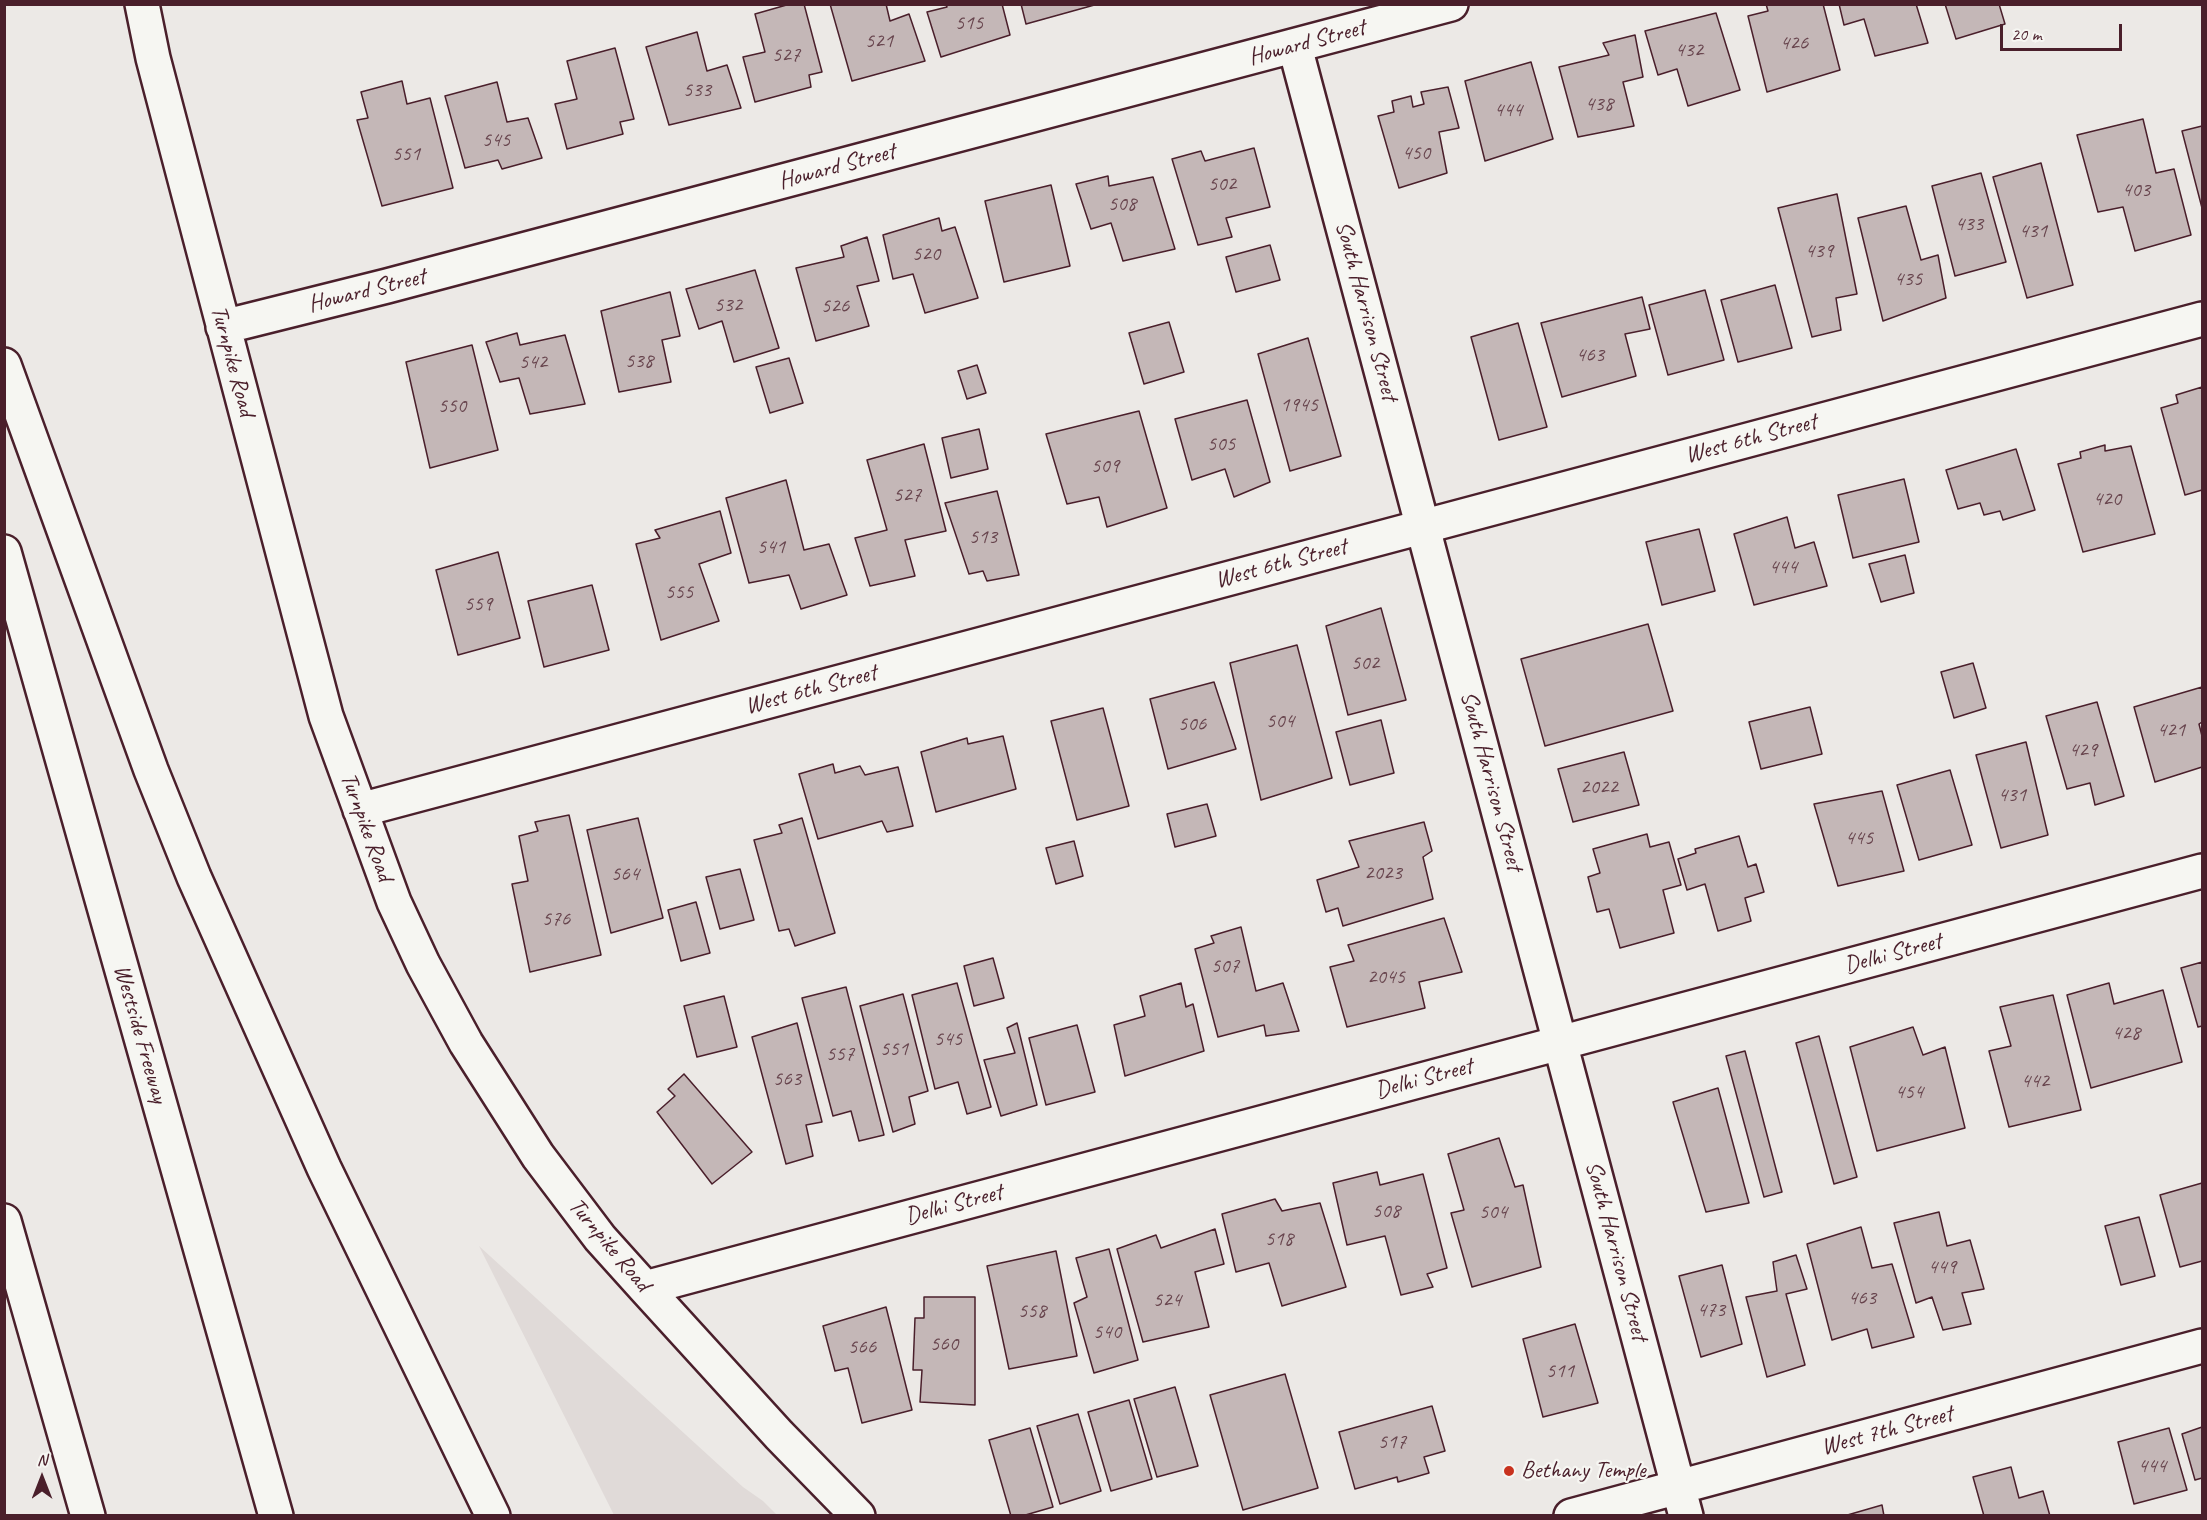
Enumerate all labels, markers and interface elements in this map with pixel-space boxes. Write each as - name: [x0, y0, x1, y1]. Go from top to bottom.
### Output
- house number: 515: [955, 10, 983, 36]
- scale bar: [2003, 12, 2124, 50]
- street label: Howard Street: [1245, 14, 1369, 72]
- text: 20 m: [2011, 23, 2042, 45]
- house number: 521: [865, 28, 893, 54]
- house number: 426: [1780, 30, 1808, 56]
- house number: 432: [1675, 37, 1703, 63]
- house number: 527: [772, 42, 800, 68]
- house number: 533: [683, 77, 711, 103]
- house number: 438: [1585, 91, 1613, 117]
- house number: 444: [1494, 97, 1522, 123]
- house number: 545: [482, 127, 510, 153]
- street label: Howard Street: [775, 138, 899, 196]
- house number: 450: [1402, 140, 1430, 166]
- house number: 551: [392, 141, 420, 167]
- house number: 502: [1208, 171, 1236, 197]
- house number: 403: [2122, 177, 2150, 203]
- house number: 508: [1108, 191, 1136, 217]
- house number: 433: [1955, 211, 1983, 237]
- street label: South Harrison Street: [1328, 218, 1404, 404]
- house number: 431: [2019, 218, 2047, 244]
- house number: 439: [1805, 238, 1833, 264]
- house number: 520: [912, 241, 940, 267]
- street label: Howard Street: [305, 263, 429, 319]
- house number: 435: [1894, 266, 1922, 292]
- house number: 532: [714, 292, 742, 318]
- house number: 526: [821, 293, 849, 319]
- street label: Turnpike Road: [203, 303, 261, 419]
- house number: 463: [1576, 342, 1604, 368]
- house number: 538: [625, 348, 653, 374]
- house number: 542: [519, 349, 547, 375]
- house number: 1945: [1280, 392, 1318, 418]
- house number: 550: [438, 393, 466, 419]
- street label: West 6th Street: [1682, 408, 1820, 470]
- house number: 505: [1207, 431, 1235, 457]
- house number: 509: [1091, 453, 1119, 479]
- house number: 527: [893, 482, 921, 508]
- house number: 420: [2093, 486, 2121, 512]
- house number: 513: [969, 524, 997, 550]
- street label: West 6th Street: [1212, 533, 1350, 595]
- house number: 541: [757, 534, 785, 560]
- house number: 444: [1769, 554, 1797, 580]
- house number: 555: [665, 579, 693, 605]
- house number: 559: [464, 591, 492, 617]
- house number: 502: [1351, 650, 1379, 676]
- street label: West 6th Street: [742, 659, 880, 721]
- street label: South Harrison Street: [1453, 688, 1529, 874]
- house number: 504: [1266, 708, 1294, 734]
- house number: 506: [1178, 711, 1206, 737]
- house number: 421: [2157, 717, 2185, 743]
- house number: 429: [2069, 737, 2097, 763]
- street label: Turnpike Road: [333, 769, 399, 885]
- house number: 2022: [1580, 774, 1618, 800]
- house number: 431: [1998, 782, 2026, 808]
- house number: 445: [1845, 825, 1873, 851]
- house number: 2023: [1364, 860, 1402, 886]
- house number: 564: [611, 861, 639, 887]
- house number: 576: [542, 906, 570, 932]
- street label: Delhi Street: [1841, 927, 1945, 981]
- house number: 507: [1211, 953, 1239, 979]
- street label: Westside Freeway: [107, 962, 173, 1106]
- house number: 2045: [1367, 964, 1405, 990]
- house number: 428: [2112, 1020, 2140, 1046]
- house number: 545: [934, 1026, 962, 1052]
- house number: 551: [880, 1036, 908, 1062]
- house number: 557: [826, 1041, 854, 1067]
- street label: Delhi Street: [1372, 1052, 1476, 1106]
- house number: 563: [773, 1066, 801, 1092]
- house number: 442: [2021, 1068, 2049, 1094]
- house number: 454: [1895, 1079, 1923, 1105]
- street label: South Harrison Street: [1578, 1158, 1654, 1344]
- street label: Delhi Street: [902, 1178, 1006, 1232]
- street label: Turnpike Road: [562, 1192, 656, 1298]
- house number: 508: [1372, 1198, 1400, 1224]
- house number: 504: [1479, 1199, 1507, 1225]
- house number: 518: [1265, 1226, 1293, 1252]
- house number: 449: [1928, 1254, 1956, 1280]
- house number: 463: [1848, 1285, 1876, 1311]
- house number: 524: [1153, 1287, 1181, 1313]
- house number: 473: [1697, 1297, 1725, 1323]
- house number: 558: [1018, 1298, 1046, 1324]
- house number: 540: [1093, 1319, 1121, 1345]
- house number: 560: [930, 1331, 958, 1357]
- house number: 566: [848, 1334, 876, 1360]
- house number: 511: [1546, 1358, 1574, 1384]
- street label: West 7th Street: [1818, 1400, 1956, 1462]
- house number: 517: [1378, 1429, 1406, 1455]
- north arrow: [12, 1448, 72, 1508]
- text: N: [37, 1450, 47, 1470]
- house number: 444: [2138, 1453, 2166, 1479]
- place label: Bethany Temple: [1521, 1457, 1646, 1485]
- marker: Bethany Temple: [1502, 1464, 1516, 1478]

